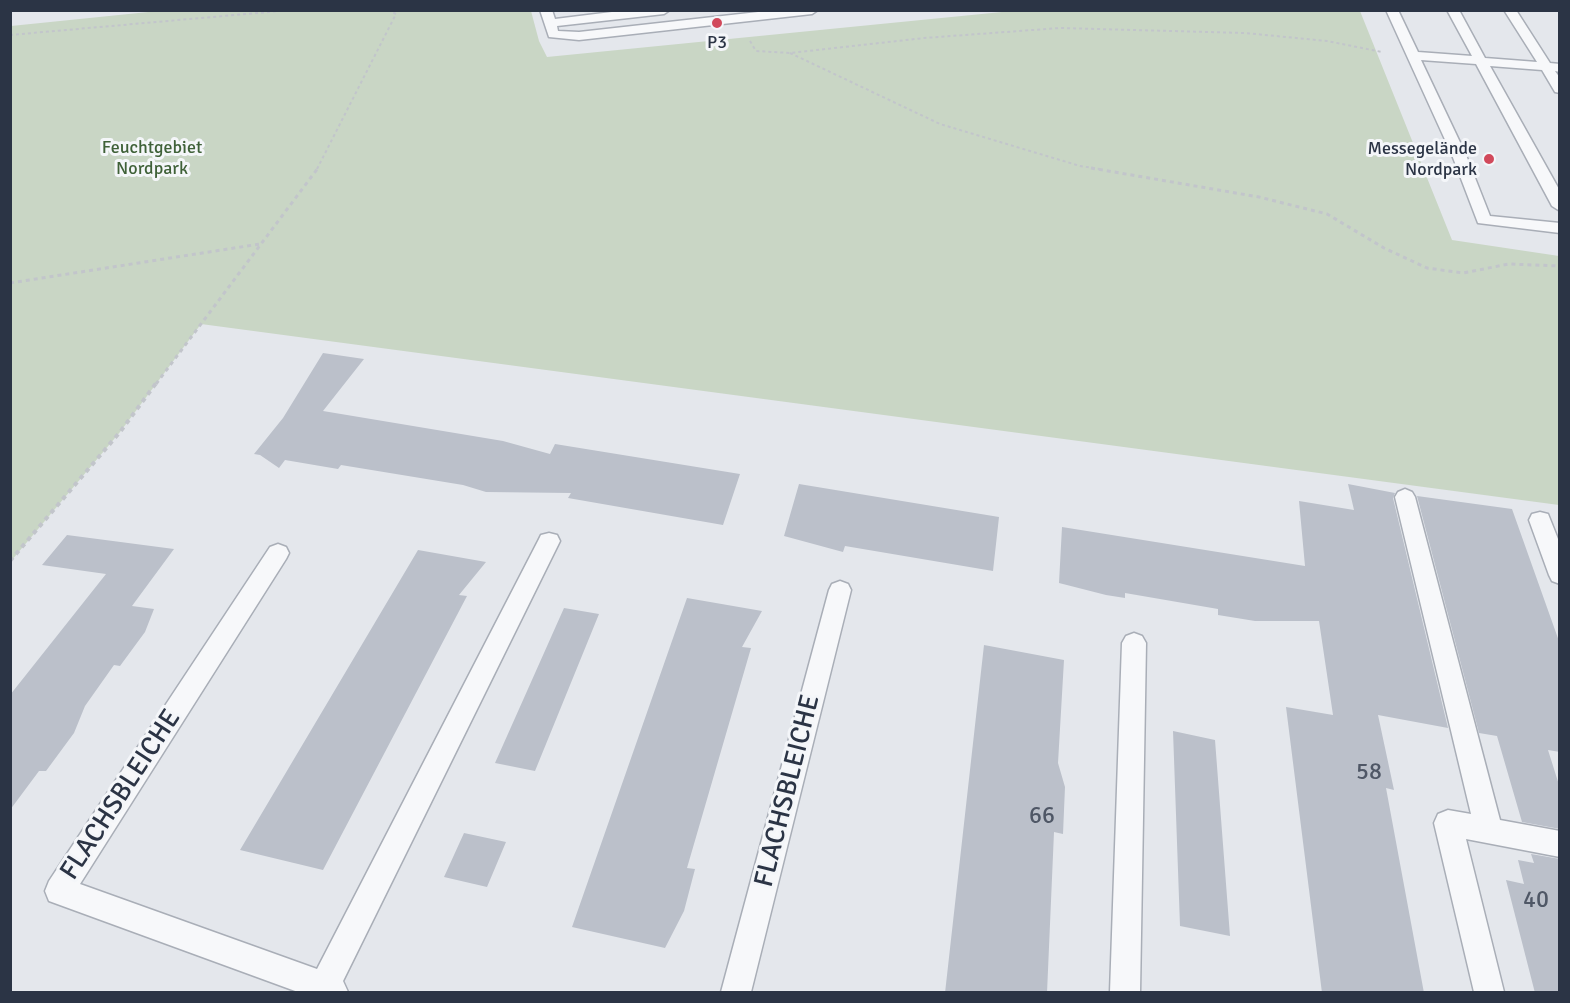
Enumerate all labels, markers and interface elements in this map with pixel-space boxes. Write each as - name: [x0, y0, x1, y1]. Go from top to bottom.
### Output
- marker: P3: [710, 16, 724, 30]
- place label: P3: [707, 32, 727, 54]
- park label: Feuchtgebiet Nordpark: [102, 137, 202, 180]
- place label: Messegelände Nordpark: [1367, 138, 1477, 180]
- marker: Messegelände Nordpark: [1482, 152, 1496, 166]
- street label: FLACHSBLEICHE: [748, 692, 828, 890]
- street label: FLACHSBLEICHE: [54, 704, 188, 886]
- house number: 58: [1356, 759, 1382, 787]
- house number: 66: [1029, 803, 1055, 831]
- house number: 40: [1523, 887, 1549, 915]

